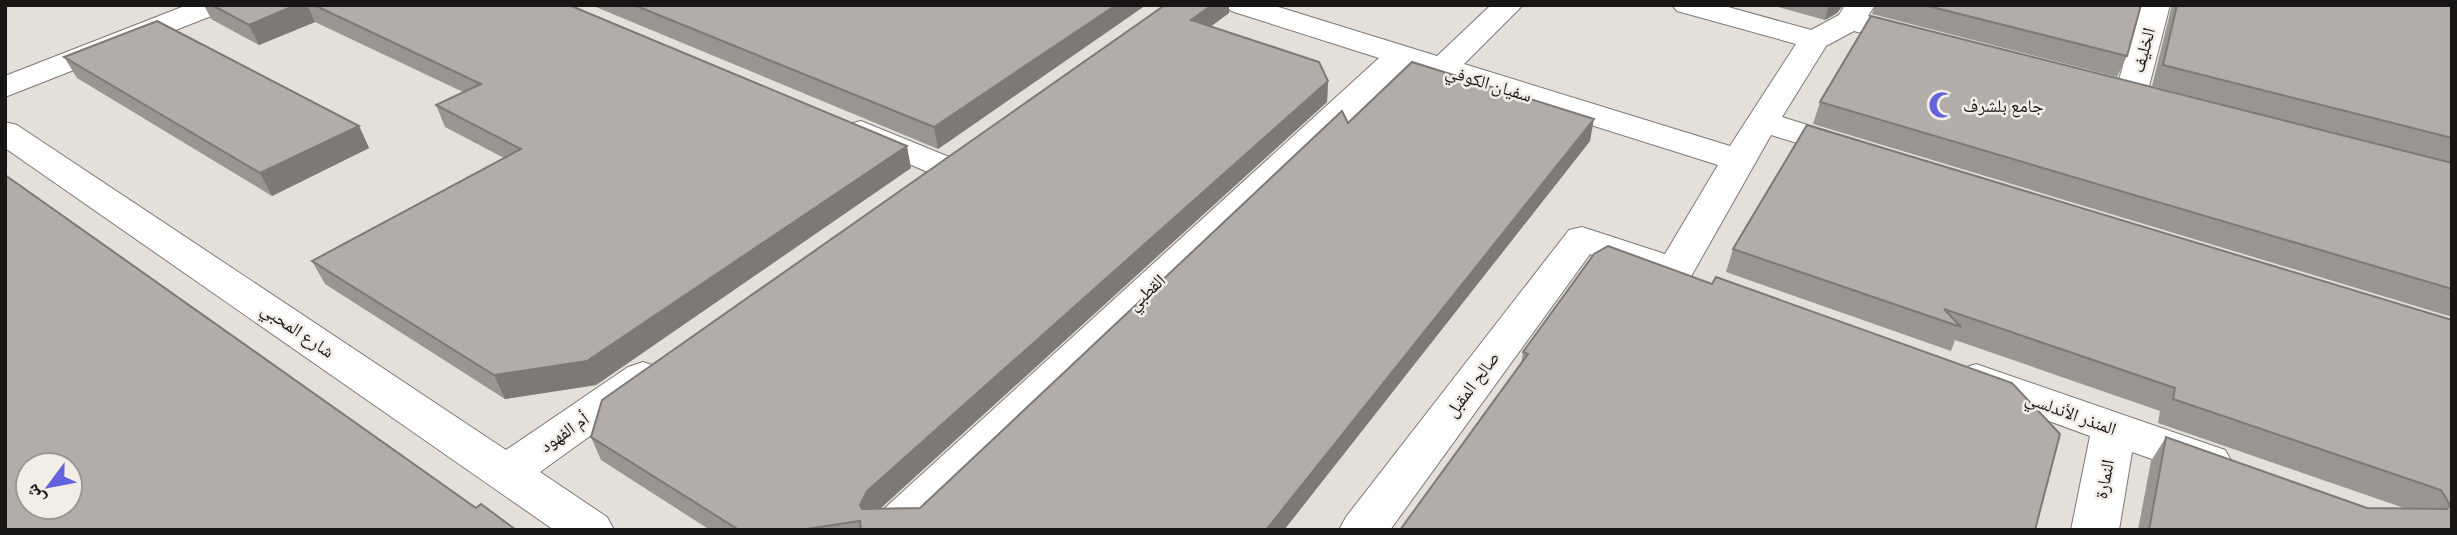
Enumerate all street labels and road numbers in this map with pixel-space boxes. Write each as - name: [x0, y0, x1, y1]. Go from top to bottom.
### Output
- street label: الخليف: [2124, 24, 2162, 76]
- street label: سفيان الكوفي: [1442, 57, 1536, 110]
- street label: القطبي: [1121, 267, 1172, 318]
- street label: شارع المحبي: [255, 296, 340, 366]
- street label: صالح المقبل: [1438, 345, 1506, 423]
- street label: المنذر الأندلسي: [2021, 384, 2120, 443]
- street label: أم الفهود: [534, 405, 594, 459]
- street label: النمارة: [2087, 457, 2121, 501]

